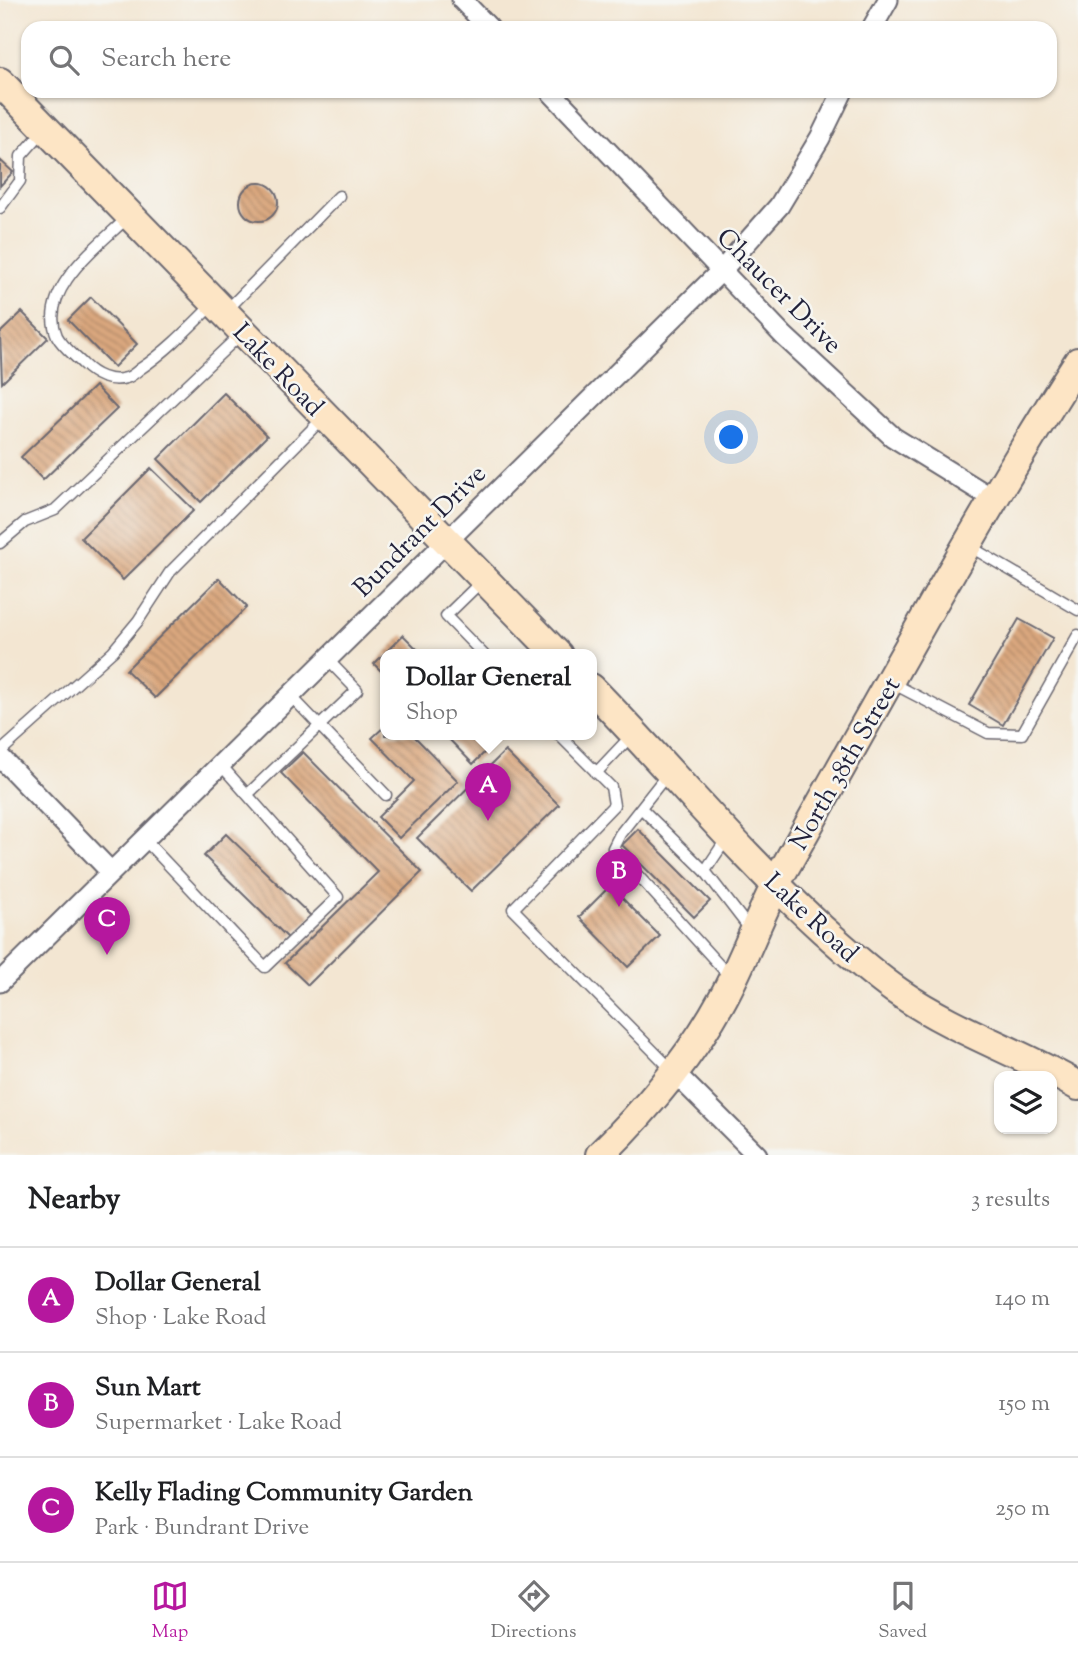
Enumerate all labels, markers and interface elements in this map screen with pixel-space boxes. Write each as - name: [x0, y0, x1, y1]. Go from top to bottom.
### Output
- search box: [21, 21, 1057, 98]
- icon: search: [45, 41, 83, 79]
- text: Search here: [101, 41, 231, 78]
- street label: Chaucer Drive: [707, 221, 849, 363]
- street label: Lake Road: [223, 316, 332, 426]
- your location: [714, 420, 748, 454]
- street label: Bundrant Drive: [346, 457, 496, 607]
- popup: [380, 649, 597, 740]
- text: Dollar General: [406, 660, 571, 697]
- street label: North 38th Street: [782, 671, 911, 858]
- text: Shop: [406, 697, 458, 730]
- pin: A: [465, 763, 511, 821]
- pin: B: [596, 849, 642, 907]
- street label: Lake Road: [755, 865, 866, 973]
- pin: C: [84, 897, 130, 955]
- map controls: [994, 1071, 1057, 1134]
- button: layers: [994, 1071, 1057, 1134]
- text: Nearby: [28, 1179, 120, 1222]
- text: 3 results: [971, 1184, 1050, 1217]
- text: Dollar General: [95, 1265, 261, 1302]
- text: A: [42, 1283, 60, 1316]
- text: 140 m: [995, 1283, 1050, 1316]
- text: Shop · Lake Road: [95, 1302, 267, 1335]
- text: Sun Mart: [95, 1370, 201, 1407]
- text: B: [44, 1388, 58, 1421]
- text: 150 m: [998, 1388, 1050, 1421]
- text: Supermarket · Lake Road: [95, 1407, 342, 1440]
- text: Kelly Flading Community Garden: [95, 1475, 473, 1512]
- text: C: [42, 1493, 60, 1526]
- text: 250 m: [995, 1493, 1050, 1526]
- text: Park · Bundrant Drive: [95, 1512, 309, 1545]
- tab: Map: [151, 1577, 189, 1646]
- tab: Directions: [491, 1577, 576, 1646]
- tab: Saved: [878, 1577, 927, 1646]

